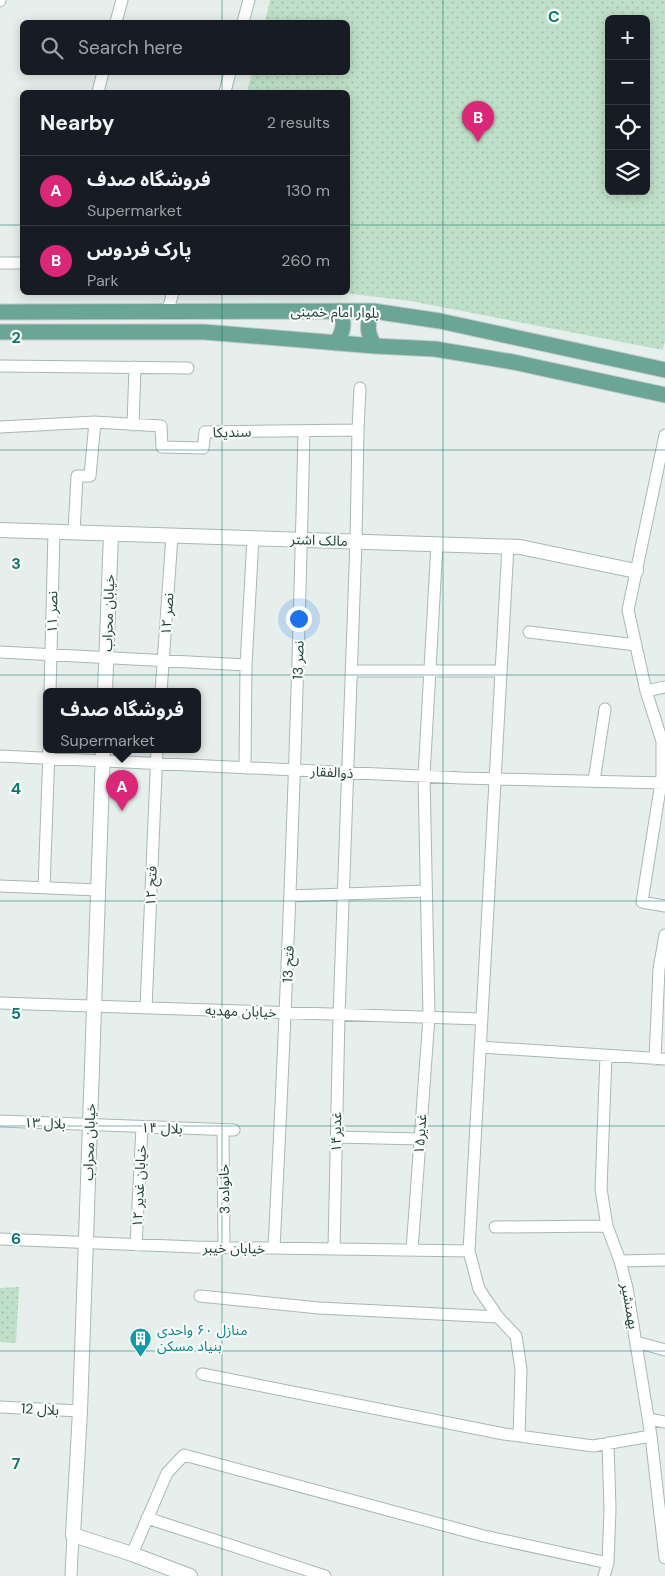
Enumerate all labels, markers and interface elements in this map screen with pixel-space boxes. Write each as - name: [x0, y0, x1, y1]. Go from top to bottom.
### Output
- text: C: [548, 6, 560, 27]
- map controls: [605, 15, 650, 195]
- button: +: [605, 15, 650, 60]
- search box: [20, 20, 350, 75]
- icon: search: [38, 34, 66, 62]
- text: Search here: [78, 35, 183, 60]
- button: −: [605, 60, 650, 105]
- pin: B: [462, 101, 494, 142]
- button: locate: [605, 105, 650, 150]
- text: Nearby: [40, 109, 114, 137]
- text: 2 results: [267, 112, 330, 133]
- button: layers: [605, 150, 650, 195]
- text: فروشگاه صدف: [87, 167, 211, 192]
- text: A: [50, 180, 62, 201]
- text: 130 m: [286, 180, 330, 201]
- text: Supermarket: [87, 200, 182, 221]
- text: پارک فردوس: [87, 237, 192, 262]
- text: B: [51, 250, 61, 271]
- text: 260 m: [281, 250, 330, 271]
- text: Park: [87, 270, 119, 291]
- street label: بلوار امام خمینی: [290, 302, 380, 324]
- text: 2: [11, 327, 21, 348]
- street label: سندیکا: [213, 423, 251, 441]
- street label: مالک اشتر: [289, 530, 348, 550]
- text: 3: [11, 553, 21, 574]
- street label: خیابان محراب: [98, 574, 118, 652]
- street label: نصر ۱۱: [43, 590, 61, 633]
- street label: نصر ۱۲: [157, 592, 177, 636]
- your location: [286, 606, 312, 632]
- street label: نصر 13: [288, 640, 308, 680]
- popup: [43, 688, 201, 753]
- text: فروشگاه صدف: [60, 697, 184, 722]
- text: Supermarket: [60, 730, 155, 751]
- street label: ذوالفقار: [309, 762, 354, 782]
- pin: A: [106, 770, 138, 811]
- text: 4: [11, 778, 21, 799]
- street label: فتح ۱۲: [141, 866, 163, 907]
- street label: فتح 13: [278, 945, 300, 983]
- street label: خیابان مهدیه: [205, 1001, 277, 1021]
- text: 5: [11, 1003, 21, 1024]
- street label: خیابان محراب: [79, 1103, 99, 1181]
- street label: غدیر۱۴: [327, 1112, 345, 1152]
- street label: بلال ۱۳: [24, 1113, 66, 1133]
- street label: غدیر۱۵: [410, 1113, 430, 1155]
- street label: بلال ۱۴: [141, 1118, 183, 1138]
- street label: خیابان غدیر ۱۲: [128, 1144, 150, 1228]
- street label: خانواده 3: [215, 1164, 233, 1214]
- text: 6: [11, 1228, 21, 1249]
- street label: خیابان خیبر: [202, 1238, 265, 1258]
- street label: بهمنشیر: [617, 1281, 643, 1331]
- place label: منازل ۶۰ واحدی بنیاد مسکن: [157, 1321, 248, 1355]
- building icon: منازل ۶۰ واحدی بنیاد مسکن: [129, 1326, 153, 1357]
- street label: بلال 12: [21, 1399, 60, 1419]
- text: 7: [12, 1453, 21, 1474]

